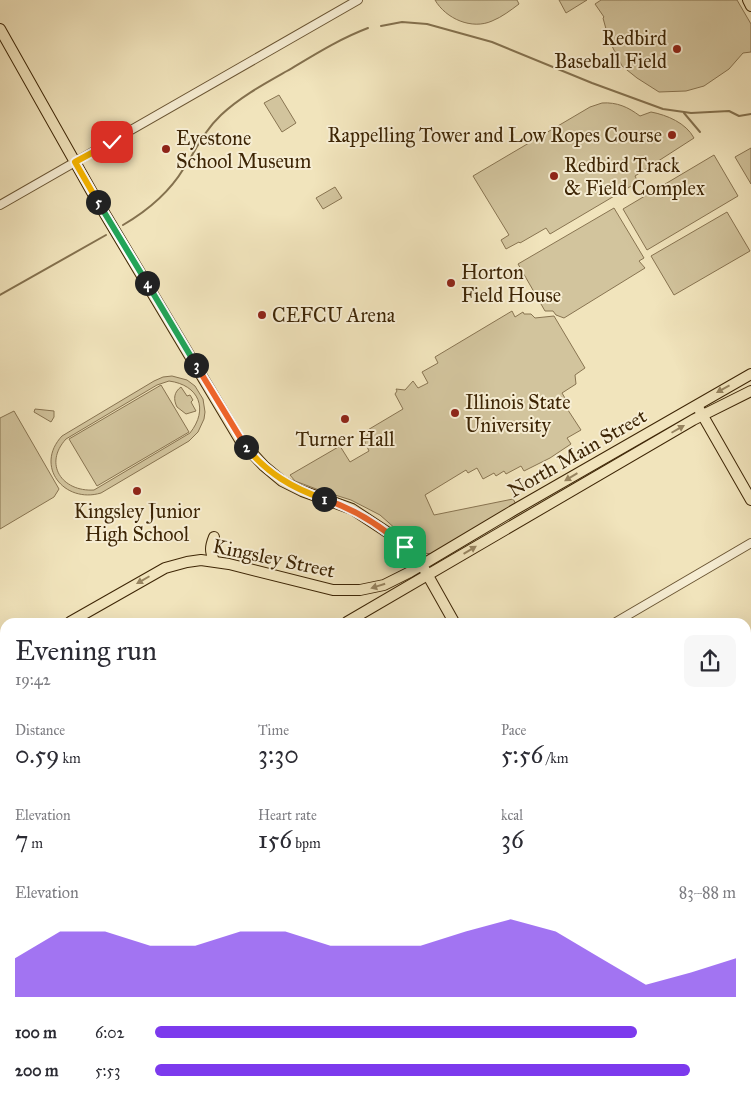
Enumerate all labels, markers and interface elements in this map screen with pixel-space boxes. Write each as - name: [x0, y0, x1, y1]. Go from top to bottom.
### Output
- place label: Redbird Baseball Field: [554, 26, 667, 73]
- marker: Redbird Baseball Field: [671, 43, 683, 55]
- pin: [91, 121, 133, 163]
- place label: Rappelling Tower and Low Ropes Course: [327, 123, 662, 148]
- place label: Eyestone School Museum: [176, 126, 311, 173]
- icon: check: [98, 128, 126, 156]
- marker: Rappelling Tower and Low Ropes Course: [666, 129, 678, 141]
- marker: Eyestone School Museum: [160, 143, 172, 155]
- place label: Redbird Track & Field Complex: [564, 153, 705, 200]
- marker: Redbird Track & Field Complex: [548, 170, 560, 182]
- pin: 5: [86, 190, 110, 214]
- text: 5: [95, 194, 102, 211]
- place label: Horton Field House: [461, 260, 561, 307]
- pin: 4: [134, 270, 160, 296]
- text: 4: [144, 275, 151, 292]
- marker: Horton Field House: [445, 277, 457, 289]
- place label: CEFCU Arena: [272, 303, 396, 327]
- marker: CEFCU Arena: [256, 309, 268, 321]
- pin: 3: [184, 352, 208, 378]
- text: 3: [194, 357, 199, 374]
- one-way arrow: [716, 385, 731, 393]
- place label: Illinois State University: [465, 390, 571, 437]
- street label: North Main Street: [503, 404, 651, 502]
- marker: Illinois State University: [449, 407, 461, 419]
- marker: Turner Hall: [339, 413, 351, 425]
- one-way arrow: [672, 424, 685, 433]
- place label: Turner Hall: [295, 427, 395, 451]
- pin: 2: [234, 434, 258, 460]
- text: 2: [243, 439, 250, 456]
- one-way arrow: [564, 473, 577, 482]
- marker: Kingsley Junior High School: [131, 485, 143, 497]
- pin: 1: [312, 486, 336, 512]
- text: 1: [322, 491, 327, 508]
- place label: Kingsley Junior High School: [74, 499, 201, 547]
- pin: [384, 526, 426, 568]
- street label: Kingsley Street: [211, 533, 337, 584]
- icon: arrive: [391, 533, 419, 561]
- one-way arrow: [463, 546, 476, 555]
- one-way arrow: [136, 576, 149, 585]
- one-way arrow: [370, 583, 385, 591]
- text: Evening run: [15, 633, 157, 668]
- button: share: [684, 635, 736, 687]
- text: 19:42: [15, 670, 51, 689]
- text: Distance: [15, 722, 65, 739]
- text: Time: [258, 722, 289, 739]
- text: Pace: [501, 722, 526, 739]
- text: 0.59: [15, 739, 59, 770]
- text: 3:30: [258, 739, 299, 770]
- text: 5:56: [501, 739, 543, 770]
- text: km: [59, 750, 81, 767]
- text: /km: [543, 750, 568, 767]
- text: Elevation: [15, 807, 71, 824]
- text: Heart rate: [258, 807, 317, 824]
- text: kcal: [501, 807, 523, 824]
- text: 7: [15, 824, 28, 855]
- text: 156: [258, 824, 292, 855]
- text: 36: [501, 824, 524, 855]
- text: m: [28, 835, 43, 852]
- text: bpm: [292, 835, 321, 852]
- text: Elevation: [15, 883, 79, 902]
- text: 83–88 m: [679, 883, 736, 902]
- text: 100 m: [15, 1023, 57, 1042]
- text: 6:02: [95, 1023, 124, 1042]
- text: 200 m: [15, 1061, 58, 1080]
- text: 5:53: [95, 1061, 120, 1080]

